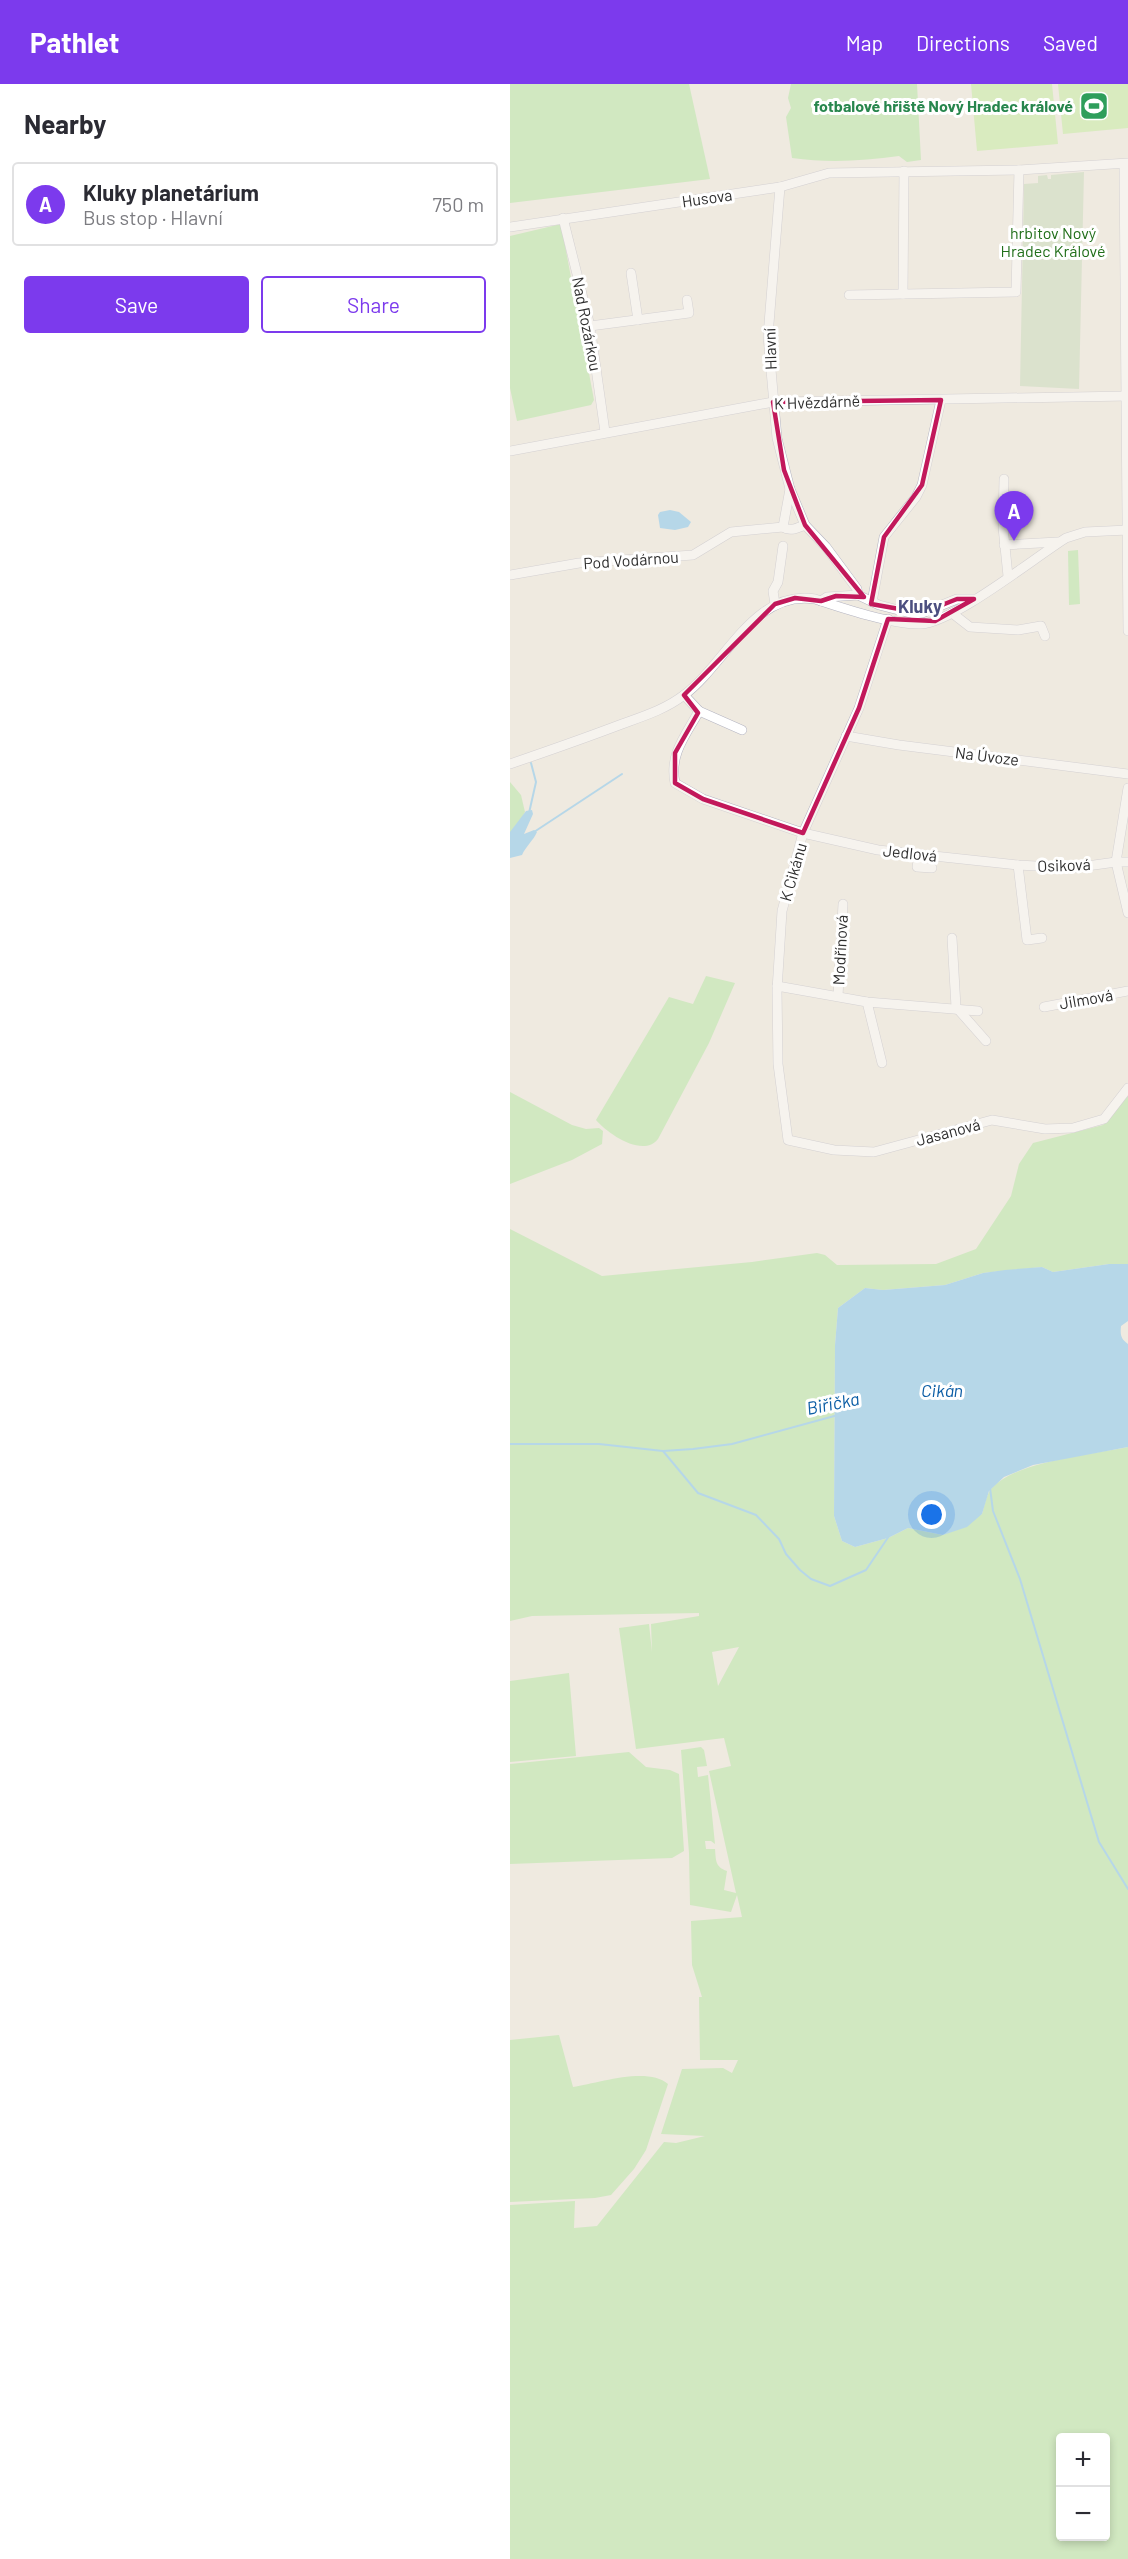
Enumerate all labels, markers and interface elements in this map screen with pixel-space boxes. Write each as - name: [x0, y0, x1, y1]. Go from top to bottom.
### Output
- text: Pathlet: [30, 25, 119, 59]
- text: Map: [846, 30, 883, 55]
- text: Directions: [916, 30, 1010, 55]
- text: Saved: [1043, 30, 1098, 55]
- sports icon: fotbalové hřiště Nový Hradec králové: [1078, 90, 1110, 122]
- place label: fotbalové hřiště Nový Hradec králové: [813, 96, 1073, 115]
- text: Nearby: [24, 108, 106, 139]
- text: Kluky planetárium: [83, 179, 259, 205]
- street label: Husova: [680, 185, 733, 210]
- text: A: [39, 192, 52, 216]
- text: 750 m: [432, 192, 484, 216]
- text: Bus stop · Hlavní: [83, 205, 223, 229]
- park label: hrbitov Nový Hradec Králové: [1001, 223, 1105, 260]
- street label: Nad Rozárkou: [569, 275, 606, 373]
- button: Save: [24, 276, 249, 333]
- button: Share: [261, 276, 486, 333]
- street label: Hlavní: [759, 327, 780, 370]
- street label: K Hvězdárně: [774, 391, 860, 412]
- pin: A: [994, 492, 1034, 541]
- street label: Pod Vodárnou: [583, 547, 679, 572]
- district label: Kluky: [898, 595, 942, 617]
- street label: Na Úvoze: [954, 742, 1020, 769]
- street label: K Cikánu: [775, 840, 810, 903]
- street label: Jedlová: [882, 840, 938, 865]
- street label: Osiková: [1037, 854, 1091, 875]
- street label: Modřínová: [828, 914, 851, 986]
- street label: Jilmová: [1058, 984, 1114, 1013]
- street label: Jasanová: [914, 1114, 982, 1149]
- water label: Cikán: [921, 1379, 963, 1401]
- water label: Biřička: [805, 1387, 861, 1419]
- your location: [917, 1500, 946, 1529]
- map controls: [1056, 2433, 1110, 2541]
- button: +: [1056, 2433, 1110, 2487]
- button: −: [1056, 2487, 1110, 2541]

